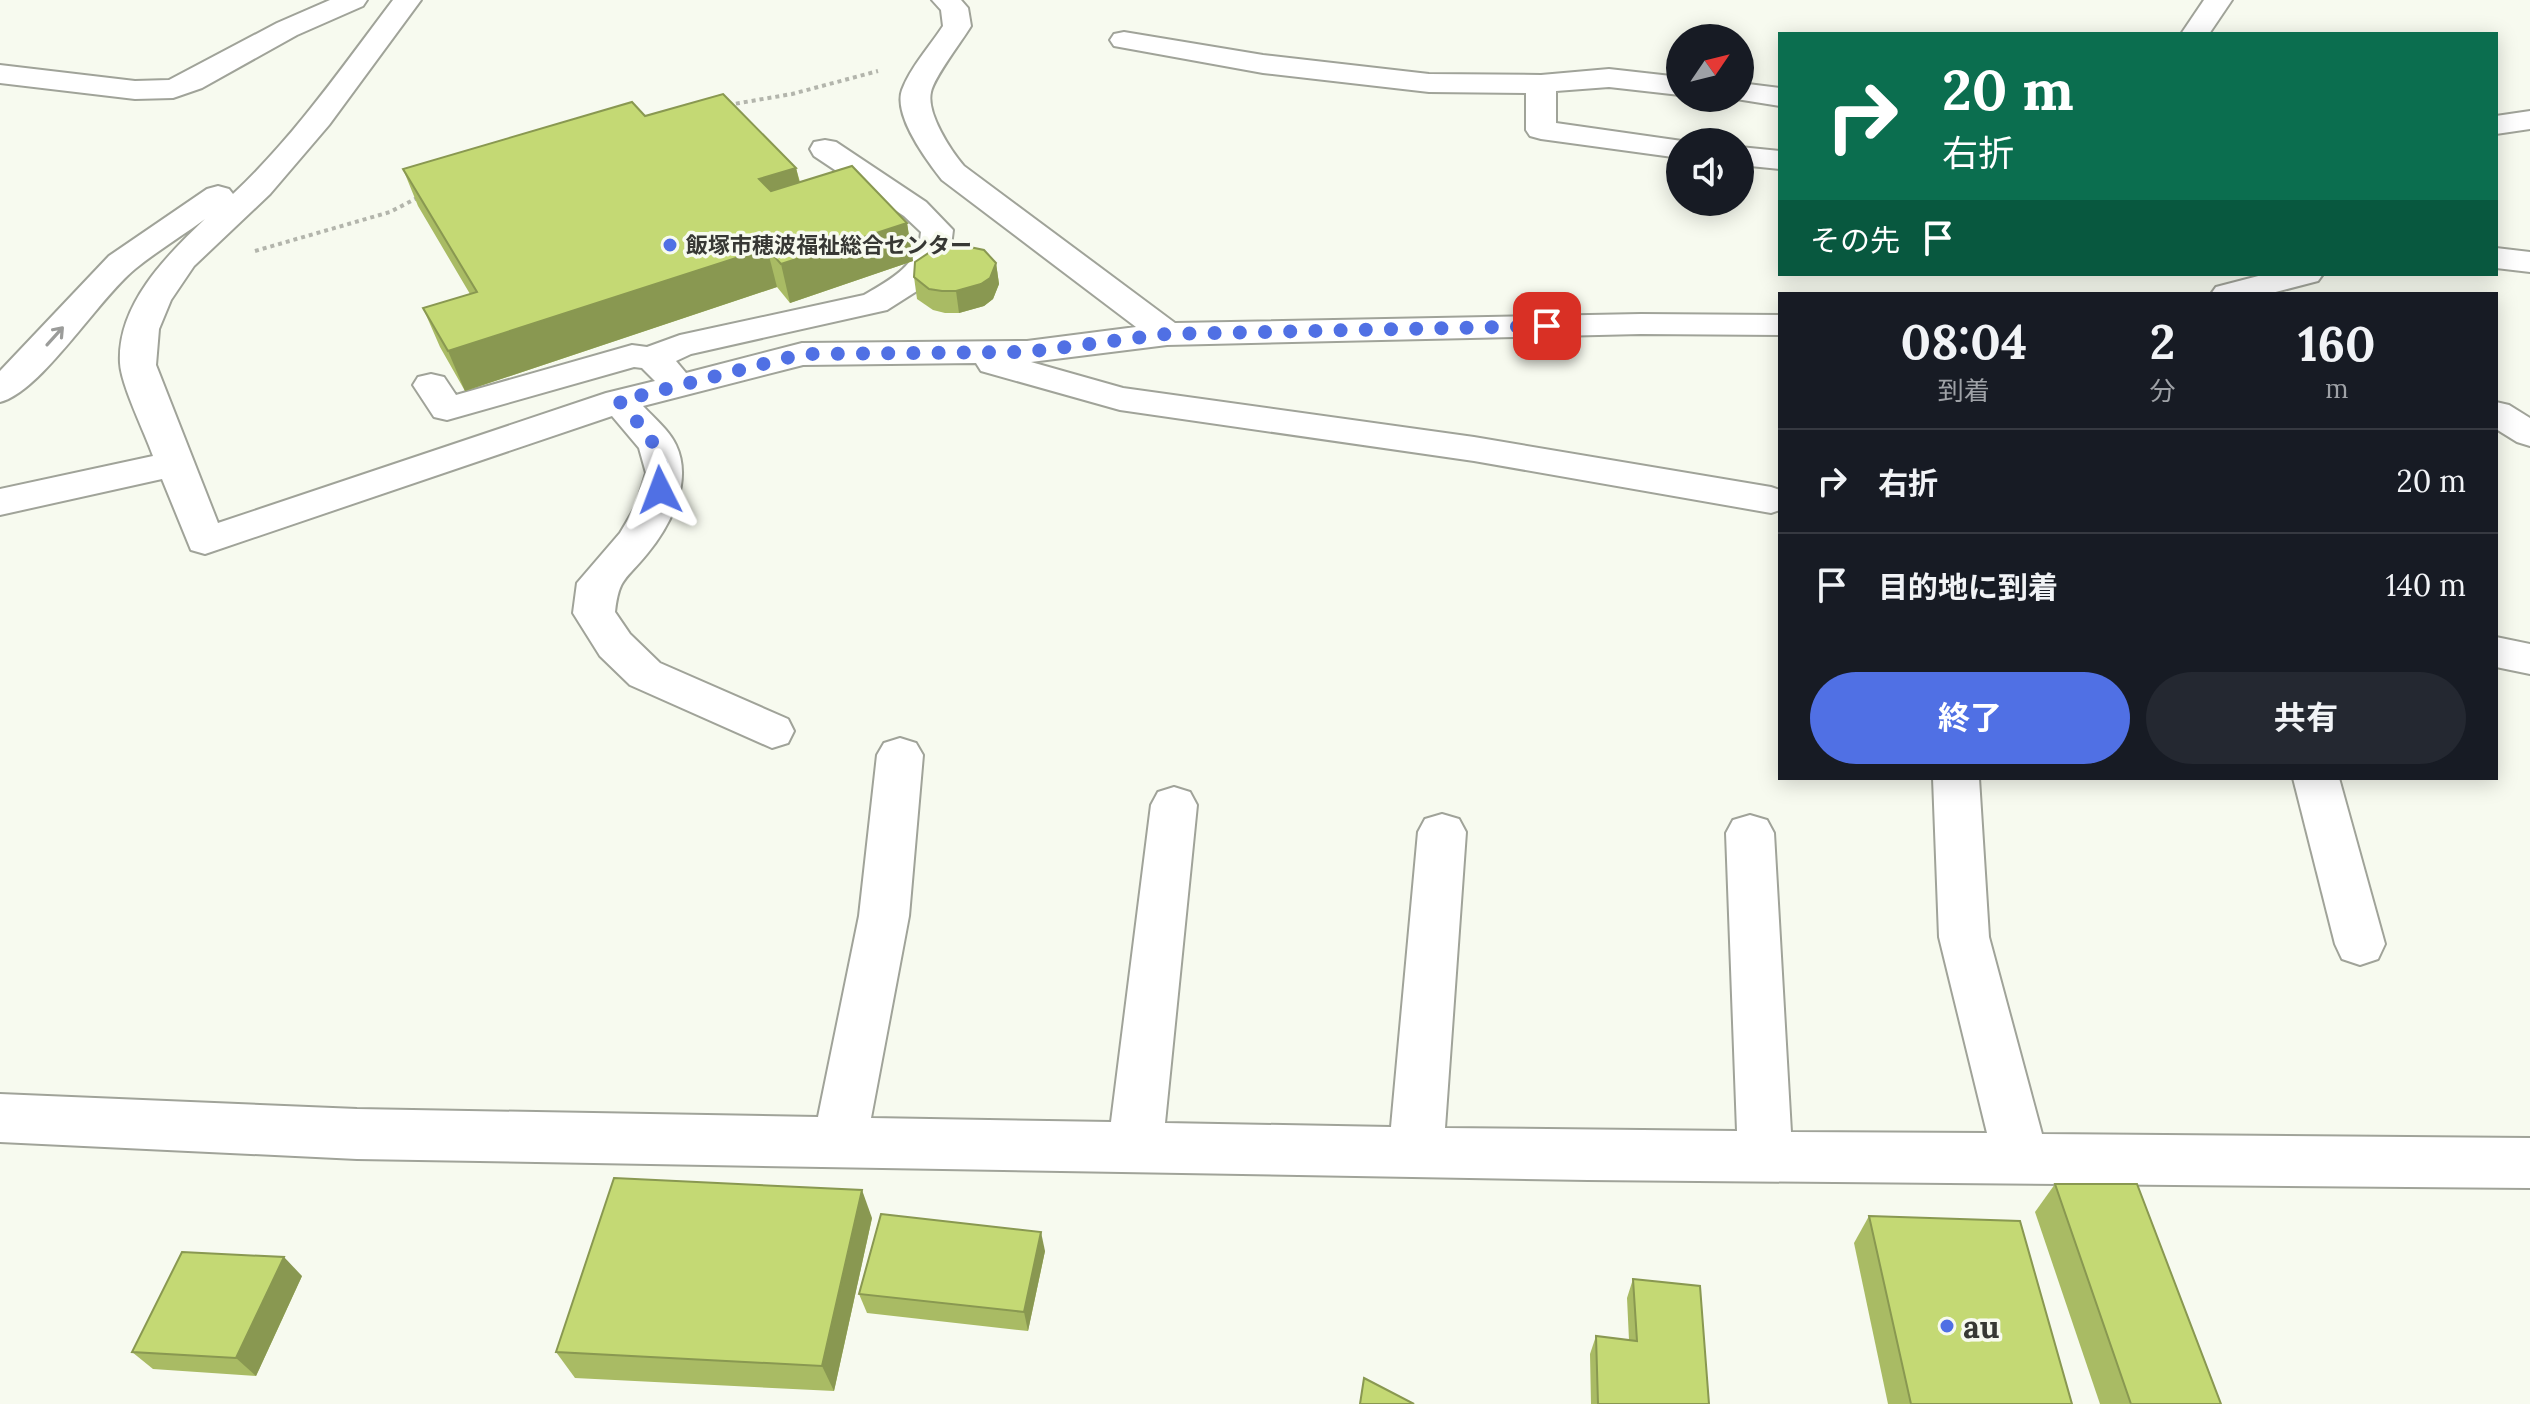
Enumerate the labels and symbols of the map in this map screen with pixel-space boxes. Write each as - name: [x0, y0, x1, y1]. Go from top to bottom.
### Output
- north arrow: [1666, 24, 1754, 112]
- place label: 飯塚市穂波福祉総合センター: [685, 231, 972, 259]
- marker: 飯塚市穂波福祉総合センター: [661, 236, 679, 254]
- pin: [1513, 292, 1581, 360]
- one-way arrow: [46, 326, 64, 346]
- position arrow: [618, 448, 702, 532]
- place label: au: [1963, 1306, 2000, 1347]
- marker: au: [1938, 1317, 1956, 1335]

